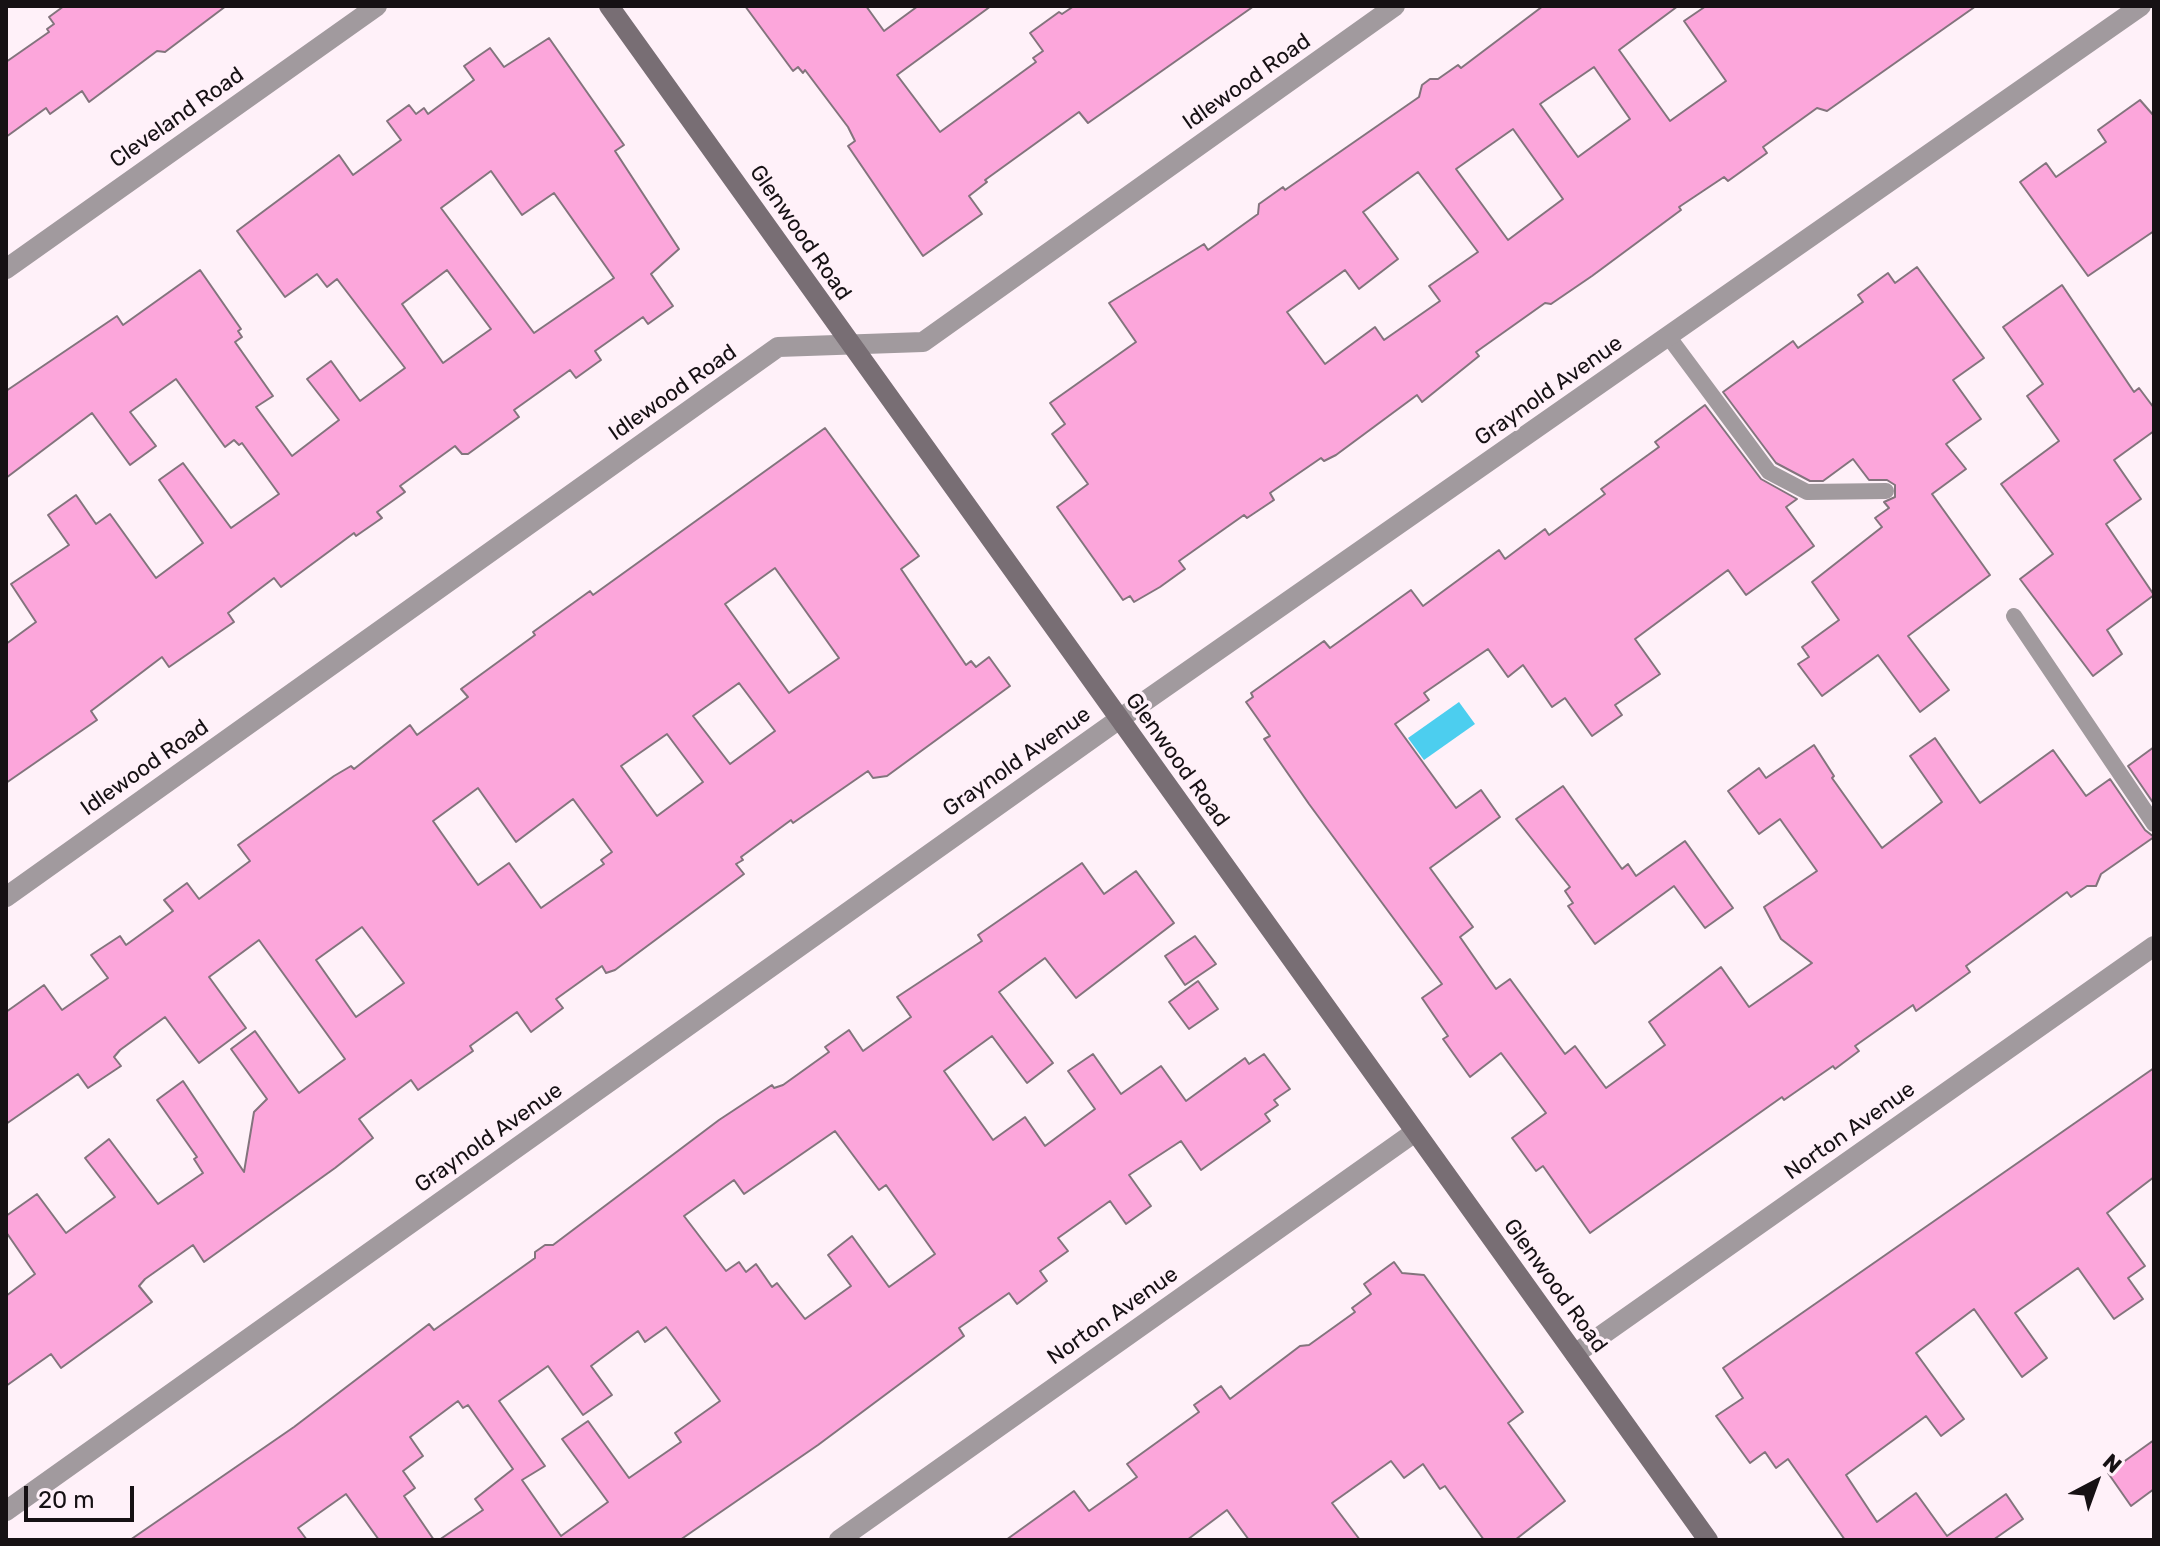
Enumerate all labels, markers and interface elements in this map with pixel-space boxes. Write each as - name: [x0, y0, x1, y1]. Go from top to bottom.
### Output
- street label: Idlewood Road: [1178, 28, 1316, 136]
- street label: Cleveland Road: [105, 62, 249, 174]
- street label: Glenwood Road: [744, 160, 856, 306]
- street label: Graynold Avenue: [1470, 330, 1628, 452]
- street label: Idlewood Road: [604, 339, 742, 447]
- street label: Glenwood Road: [1120, 688, 1234, 832]
- street label: Graynold Avenue: [938, 701, 1096, 823]
- street label: Idlewood Road: [76, 714, 214, 822]
- street label: Norton Avenue: [1780, 1076, 1920, 1186]
- street label: Graynold Avenue: [410, 1077, 568, 1199]
- street label: Glenwood Road: [1498, 1214, 1612, 1358]
- street label: Norton Avenue: [1043, 1261, 1183, 1371]
- north arrow: [2056, 1442, 2136, 1522]
- text: N: [2097, 1448, 2127, 1479]
- scale bar: [28, 1470, 138, 1520]
- text: 20 m: [38, 1486, 95, 1514]

